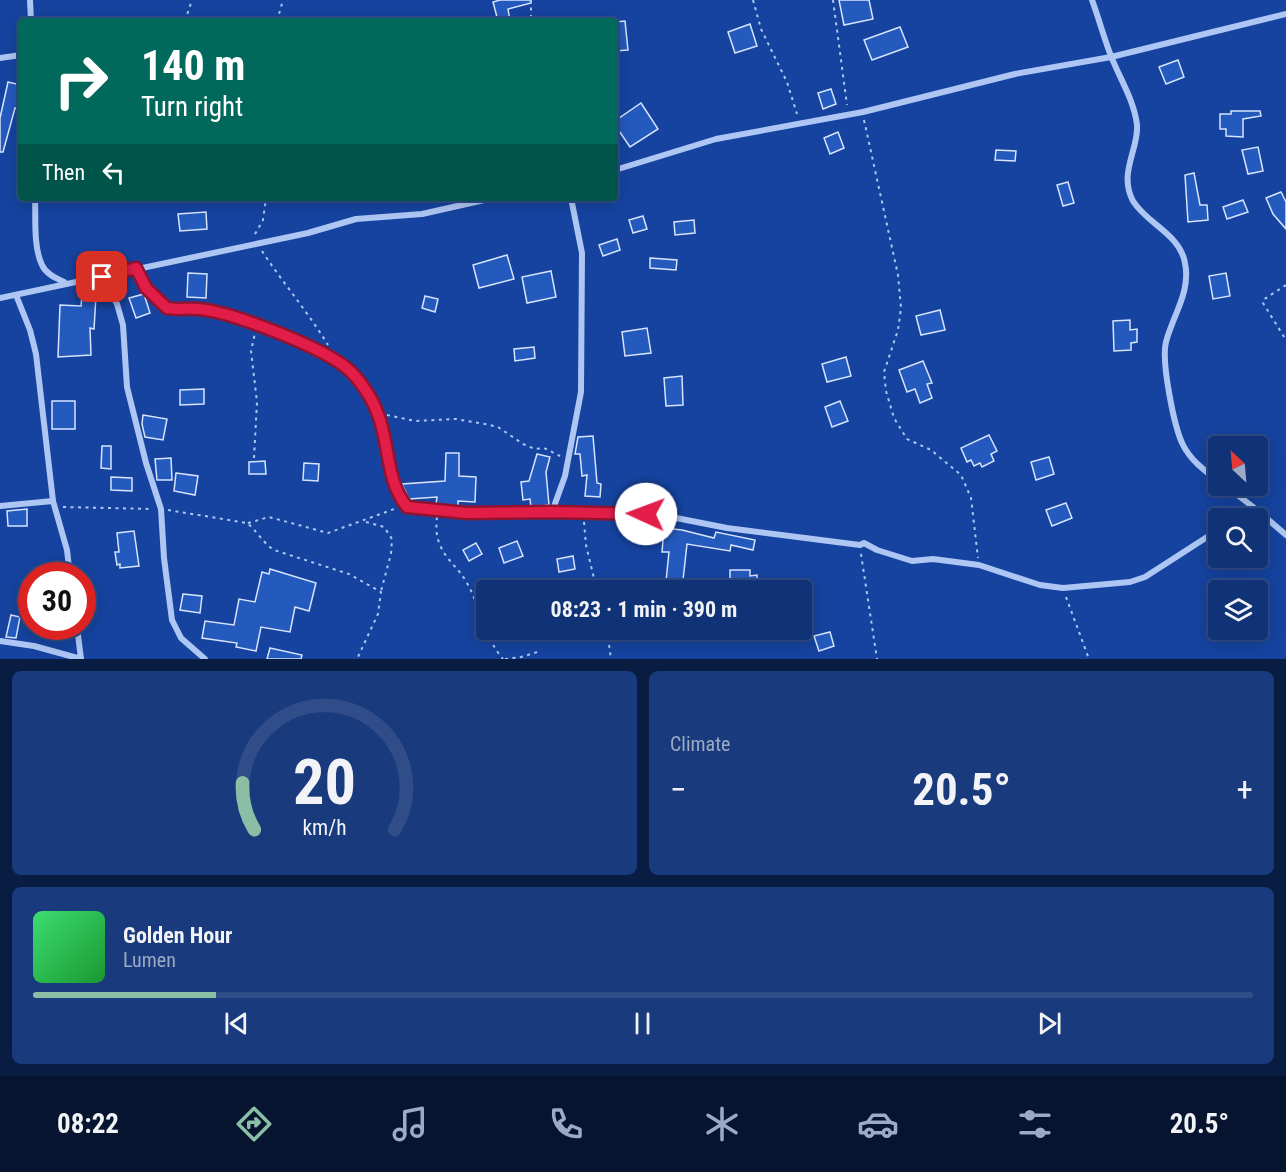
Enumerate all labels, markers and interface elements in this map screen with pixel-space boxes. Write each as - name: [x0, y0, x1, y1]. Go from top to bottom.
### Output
- text: 140 m: [141, 41, 246, 90]
- icon: right: [42, 42, 120, 120]
- text: Turn right: [141, 91, 243, 123]
- icon: left: [97, 156, 130, 189]
- text: Then: [42, 160, 85, 185]
- pin: [76, 251, 127, 302]
- icon: arrive: [85, 260, 118, 293]
- north arrow: [1208, 436, 1268, 496]
- map controls: [1208, 436, 1268, 640]
- position arrow: [614, 482, 678, 546]
- button: search: [1208, 508, 1268, 568]
- speed limit sign: 30: [18, 562, 96, 640]
- button: layers: [1208, 580, 1268, 640]
- text: 08:23 · 1 min · 390 m: [551, 597, 737, 622]
- text: Climate: [670, 732, 730, 756]
- text: 20: [293, 746, 356, 819]
- text: 20.5°: [912, 763, 1011, 816]
- text: −: [670, 770, 687, 809]
- text: +: [1237, 770, 1253, 809]
- text: km/h: [302, 815, 347, 840]
- text: Golden Hour: [123, 923, 232, 948]
- text: Lumen: [123, 948, 176, 972]
- icon: previous: [220, 1007, 253, 1040]
- icon: pause: [626, 1007, 659, 1040]
- icon: next: [1033, 1007, 1066, 1040]
- icon: directions: [233, 1103, 275, 1145]
- icon: music: [389, 1103, 431, 1145]
- icon: phone: [545, 1103, 587, 1145]
- icon: climate: [701, 1103, 743, 1145]
- icon: car: [857, 1103, 899, 1145]
- icon: filters: [1014, 1103, 1056, 1145]
- text: 08:22: [57, 1108, 119, 1140]
- text: 20.5°: [1170, 1108, 1229, 1140]

